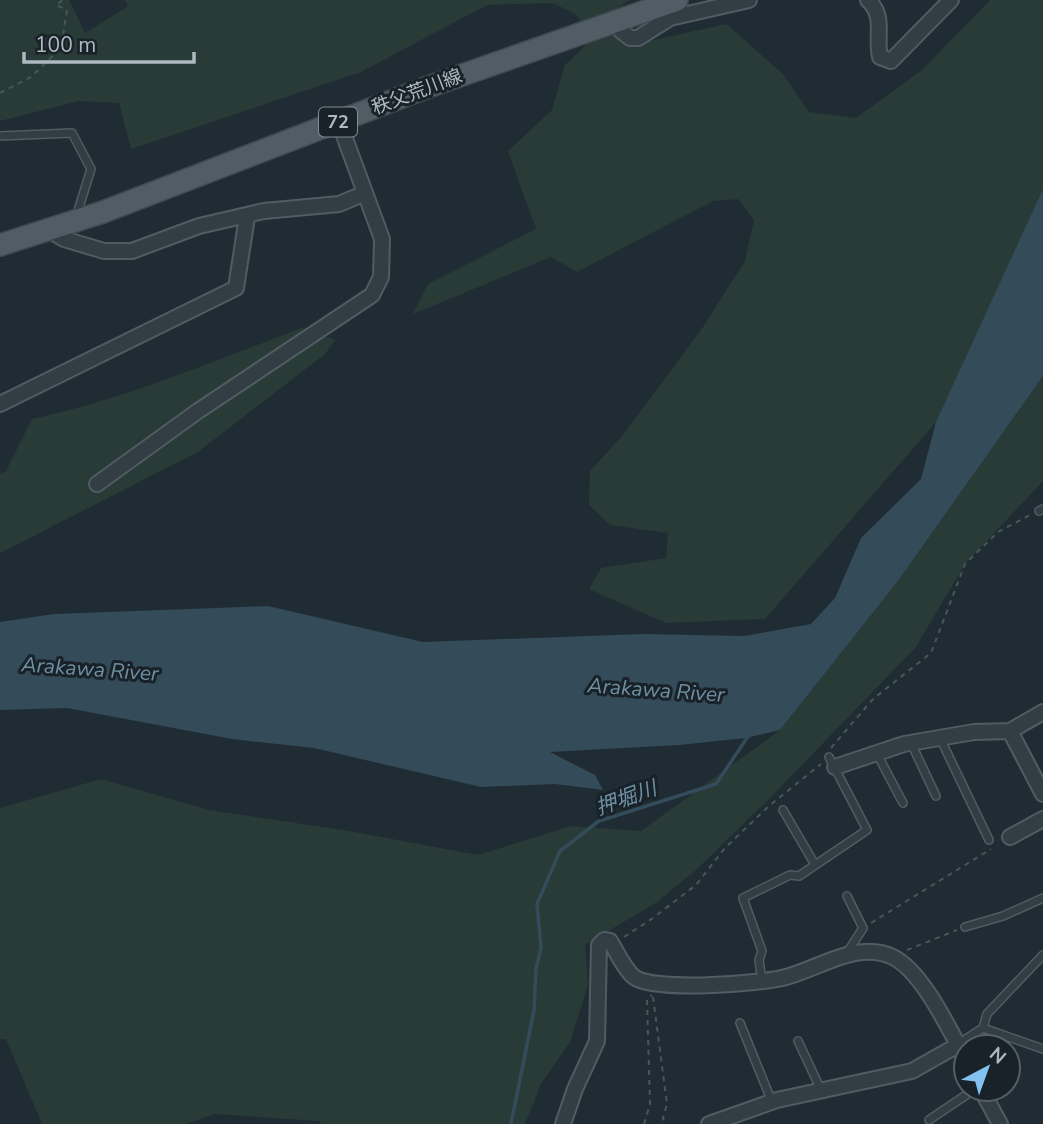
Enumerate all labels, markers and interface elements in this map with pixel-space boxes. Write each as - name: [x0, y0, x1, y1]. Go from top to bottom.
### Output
- scale bar: [24, 21, 194, 65]
- text: 100 m: [35, 31, 96, 59]
- street label: 秩父荒川線: [368, 63, 466, 121]
- road number: 72: [319, 107, 357, 136]
- water label: Arakawa River: [19, 650, 160, 688]
- water label: Arakawa River: [585, 671, 726, 709]
- water label: 押堀川: [592, 773, 662, 822]
- north arrow: [952, 1033, 1022, 1103]
- text: N: [984, 1041, 1011, 1070]

